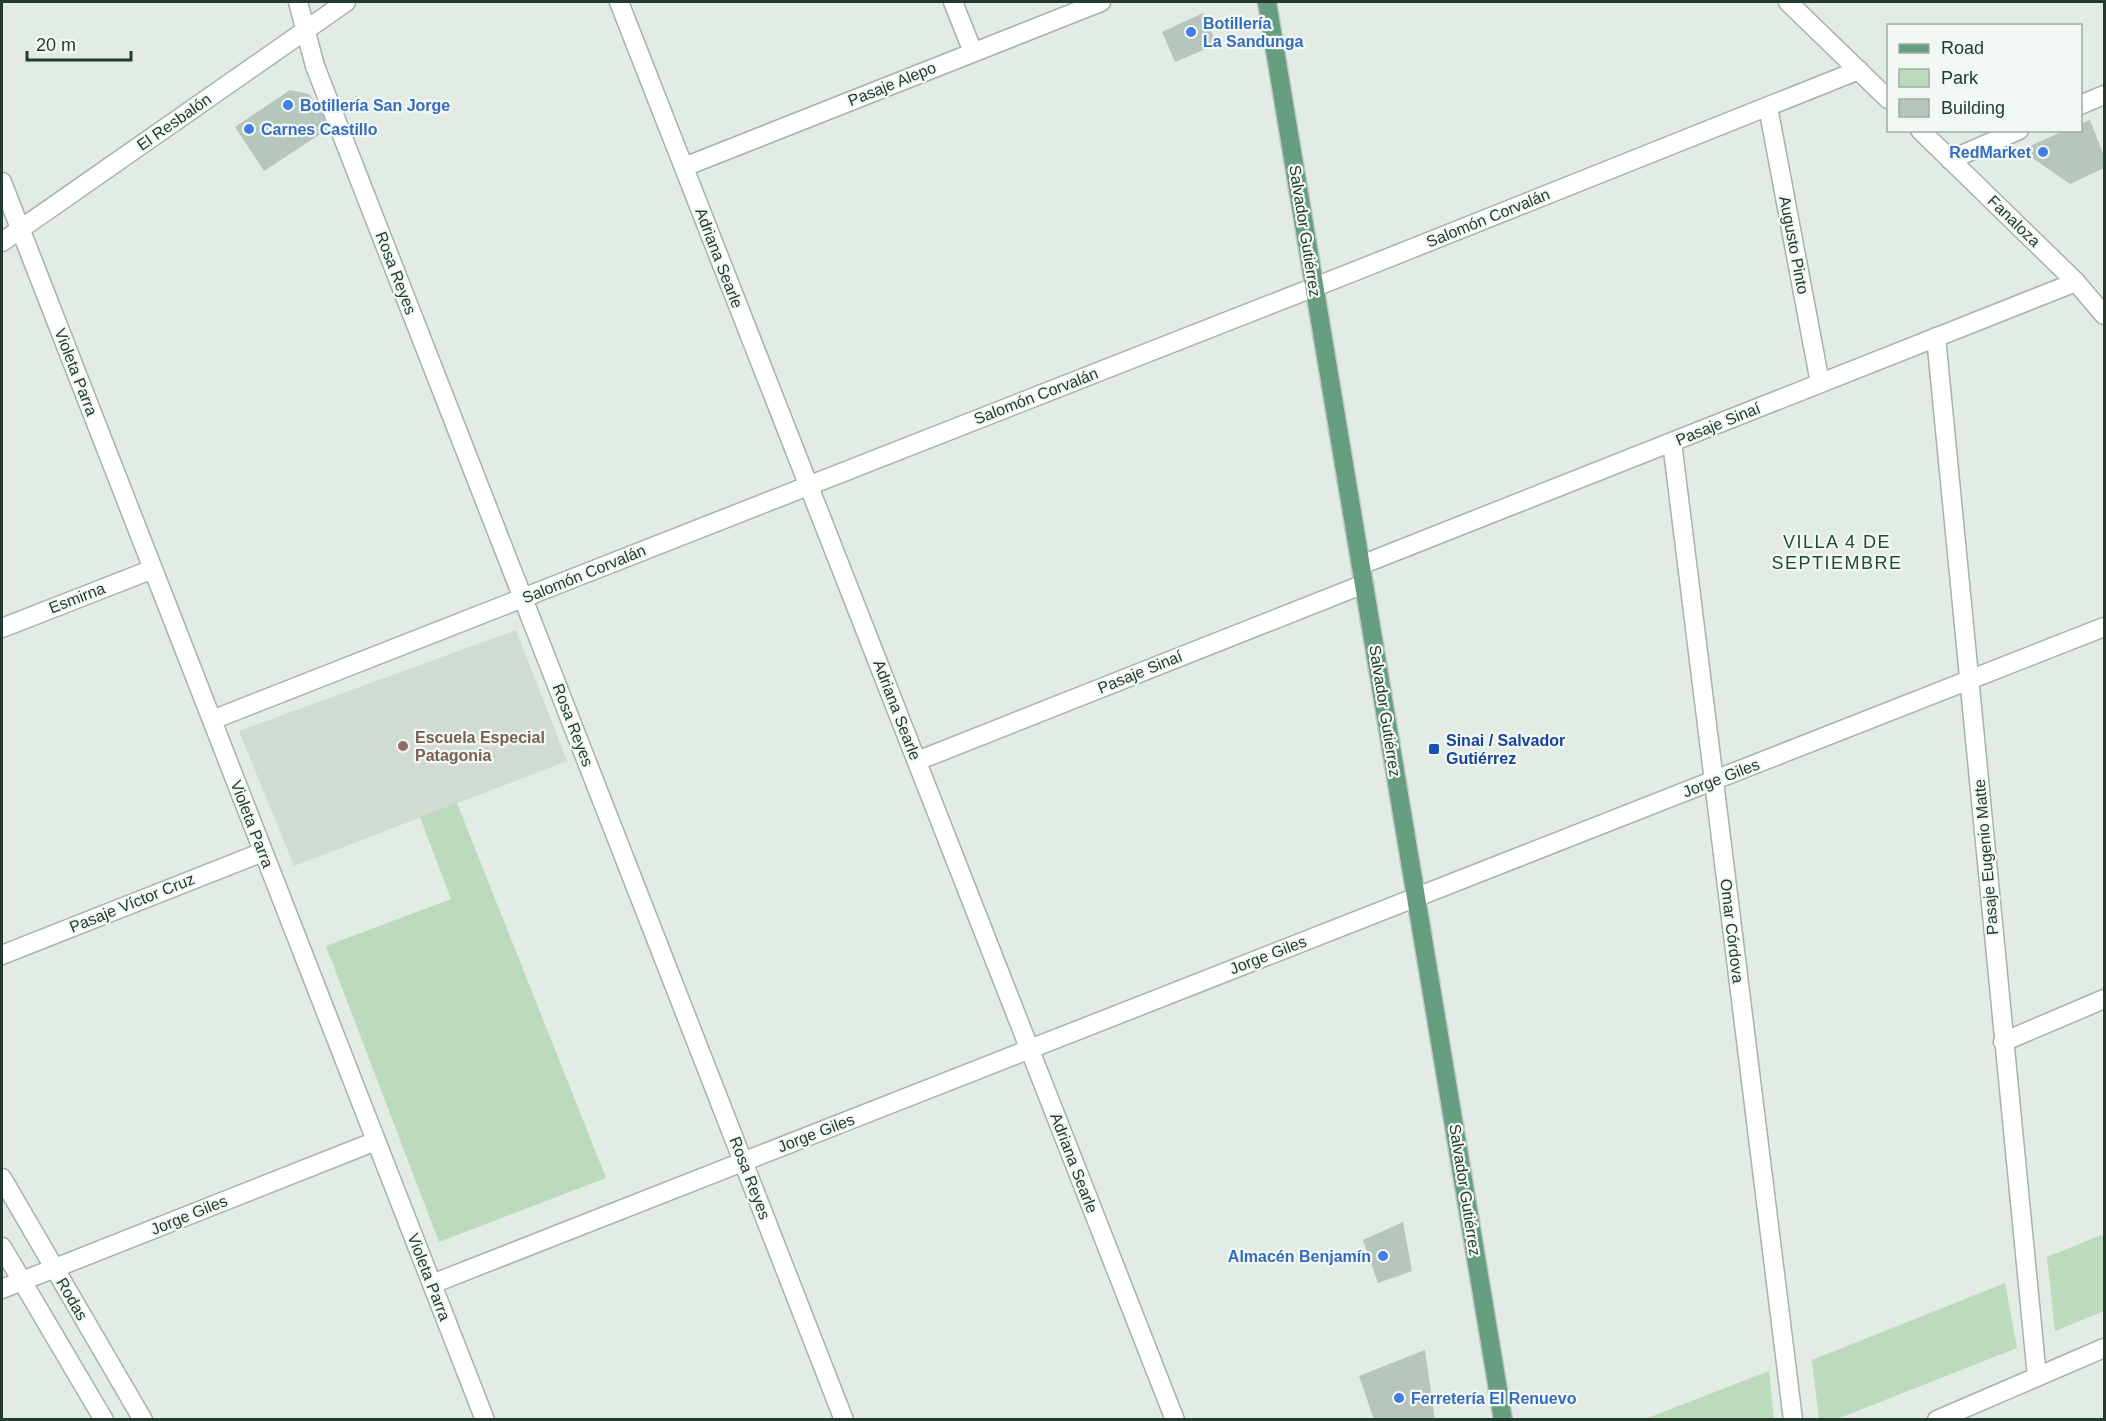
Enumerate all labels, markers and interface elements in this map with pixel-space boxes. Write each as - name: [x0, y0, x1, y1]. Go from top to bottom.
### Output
- place label: Botillería La Sandunga: [1203, 15, 1304, 50]
- scale bar: [27, 24, 130, 62]
- legend: [1887, 24, 2082, 132]
- marker: Botillería La Sandunga: [1184, 25, 1198, 39]
- text: 20 m: [36, 35, 76, 55]
- text: Road: [1941, 38, 1984, 58]
- street label: Pasaje Alepo: [846, 59, 939, 109]
- text: Park: [1941, 68, 1979, 88]
- street label: El Resbalón: [134, 90, 214, 154]
- place label: Botillería San Jorge: [300, 97, 450, 114]
- marker: Botillería San Jorge: [281, 98, 295, 112]
- text: Building: [1941, 98, 2005, 118]
- place label: Carnes Castillo: [261, 121, 378, 138]
- marker: Carnes Castillo: [242, 122, 256, 136]
- place label: RedMarket: [1949, 144, 2032, 161]
- marker: RedMarket: [2036, 145, 2050, 159]
- street label: Salvador Gutiérrez: [1286, 164, 1324, 298]
- street label: Salomón Corvalán: [1424, 185, 1552, 251]
- street label: Fanaloza: [1984, 192, 2044, 250]
- street label: Augusto Pinto: [1776, 194, 1812, 296]
- street label: Adriana Searle: [692, 206, 746, 311]
- street label: Rosa Reyes: [372, 229, 420, 317]
- street label: Violeta Parra: [52, 326, 100, 418]
- street label: Salomón Corvalán: [972, 364, 1100, 428]
- street label: Pasaje Sinaí: [1673, 399, 1763, 449]
- district label: VILLA 4 DE SEPTIEMBRE: [1771, 532, 1903, 573]
- street label: Salomón Corvalán: [520, 541, 648, 607]
- street label: Esmirna: [47, 580, 108, 616]
- street label: Salvador Gutiérrez: [1366, 644, 1404, 778]
- street label: Pasaje Sinaí: [1095, 647, 1185, 697]
- street label: Adriana Searle: [870, 658, 924, 763]
- street label: Rosa Reyes: [549, 681, 597, 769]
- place label: Escuela Especial Patagonia: [415, 729, 545, 764]
- place label: Sinai / Salvador Gutiérrez: [1446, 732, 1565, 767]
- marker: Escuela Especial Patagonia: [396, 739, 410, 753]
- marker: Sinai / Salvador Gutiérrez: [1427, 742, 1441, 756]
- street label: Jorge Giles: [1680, 756, 1762, 800]
- street label: Violeta Parra: [228, 778, 276, 870]
- street label: Pasaje Eugenio Matte: [1971, 778, 2001, 936]
- street label: Pasaje Víctor Cruz: [67, 870, 197, 936]
- street label: Omar Córdova: [1717, 878, 1747, 984]
- street label: Jorge Giles: [1227, 933, 1309, 977]
- street label: Jorge Giles: [775, 1111, 857, 1155]
- street label: Adriana Searle: [1047, 1111, 1101, 1216]
- street label: Salvador Gutiérrez: [1446, 1123, 1484, 1257]
- street label: Rosa Reyes: [726, 1134, 774, 1222]
- street label: Jorge Giles: [148, 1192, 230, 1238]
- street label: Violeta Parra: [405, 1231, 453, 1323]
- place label: Almacén Benjamín: [1228, 1248, 1371, 1265]
- marker: Almacén Benjamín: [1376, 1249, 1390, 1263]
- street label: Rodas: [53, 1275, 91, 1323]
- place label: Ferretería El Renuevo: [1411, 1390, 1577, 1407]
- marker: Ferretería El Renuevo: [1392, 1391, 1406, 1405]

